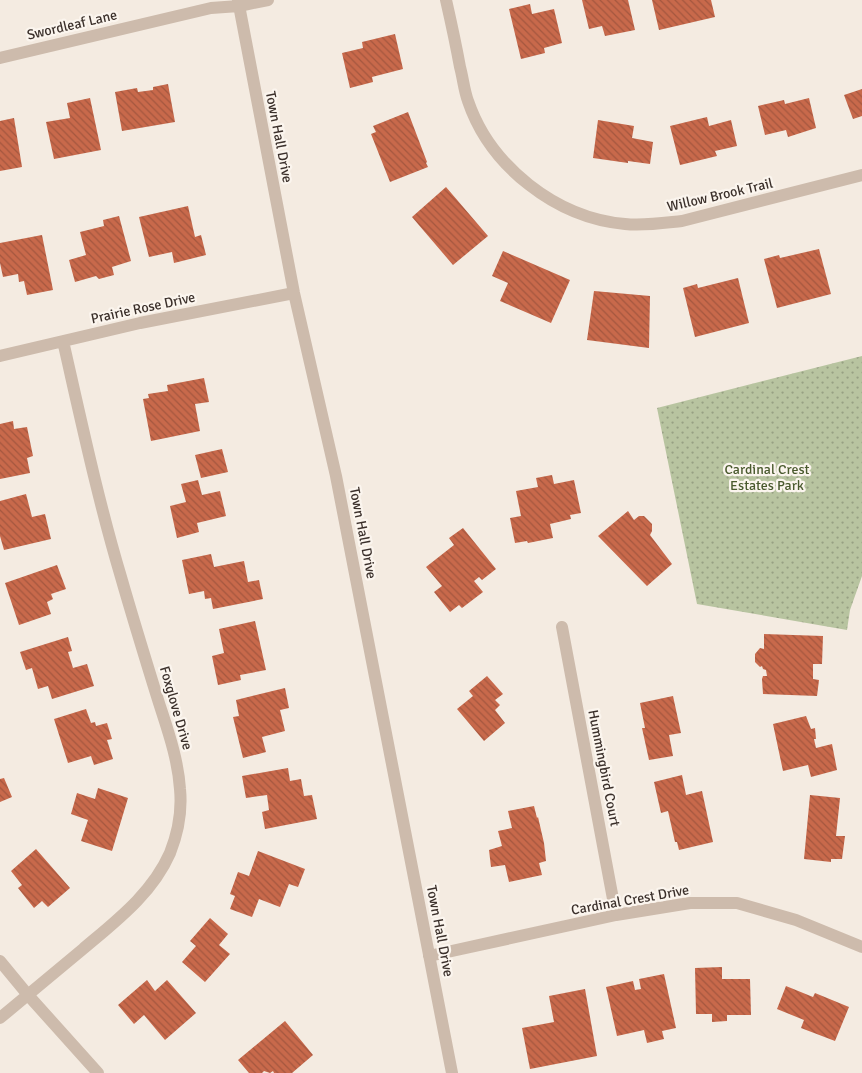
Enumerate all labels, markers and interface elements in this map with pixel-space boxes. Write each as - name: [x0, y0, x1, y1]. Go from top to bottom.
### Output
- street label: Swordleaf Lane: [25, 6, 119, 44]
- street label: Town Hall Drive: [262, 90, 296, 184]
- street label: Willow Brook Trail: [665, 175, 775, 215]
- street label: Prairie Rose Drive: [89, 289, 197, 327]
- park label: Cardinal Crest Estates Park: [725, 461, 810, 494]
- street label: Town Hall Drive: [346, 486, 380, 580]
- street label: Foxglove Drive: [156, 664, 196, 752]
- street label: Hummingbird Court: [584, 708, 624, 828]
- street label: Cardinal Crest Drive: [570, 881, 690, 919]
- street label: Town Hall Drive: [423, 884, 457, 978]

